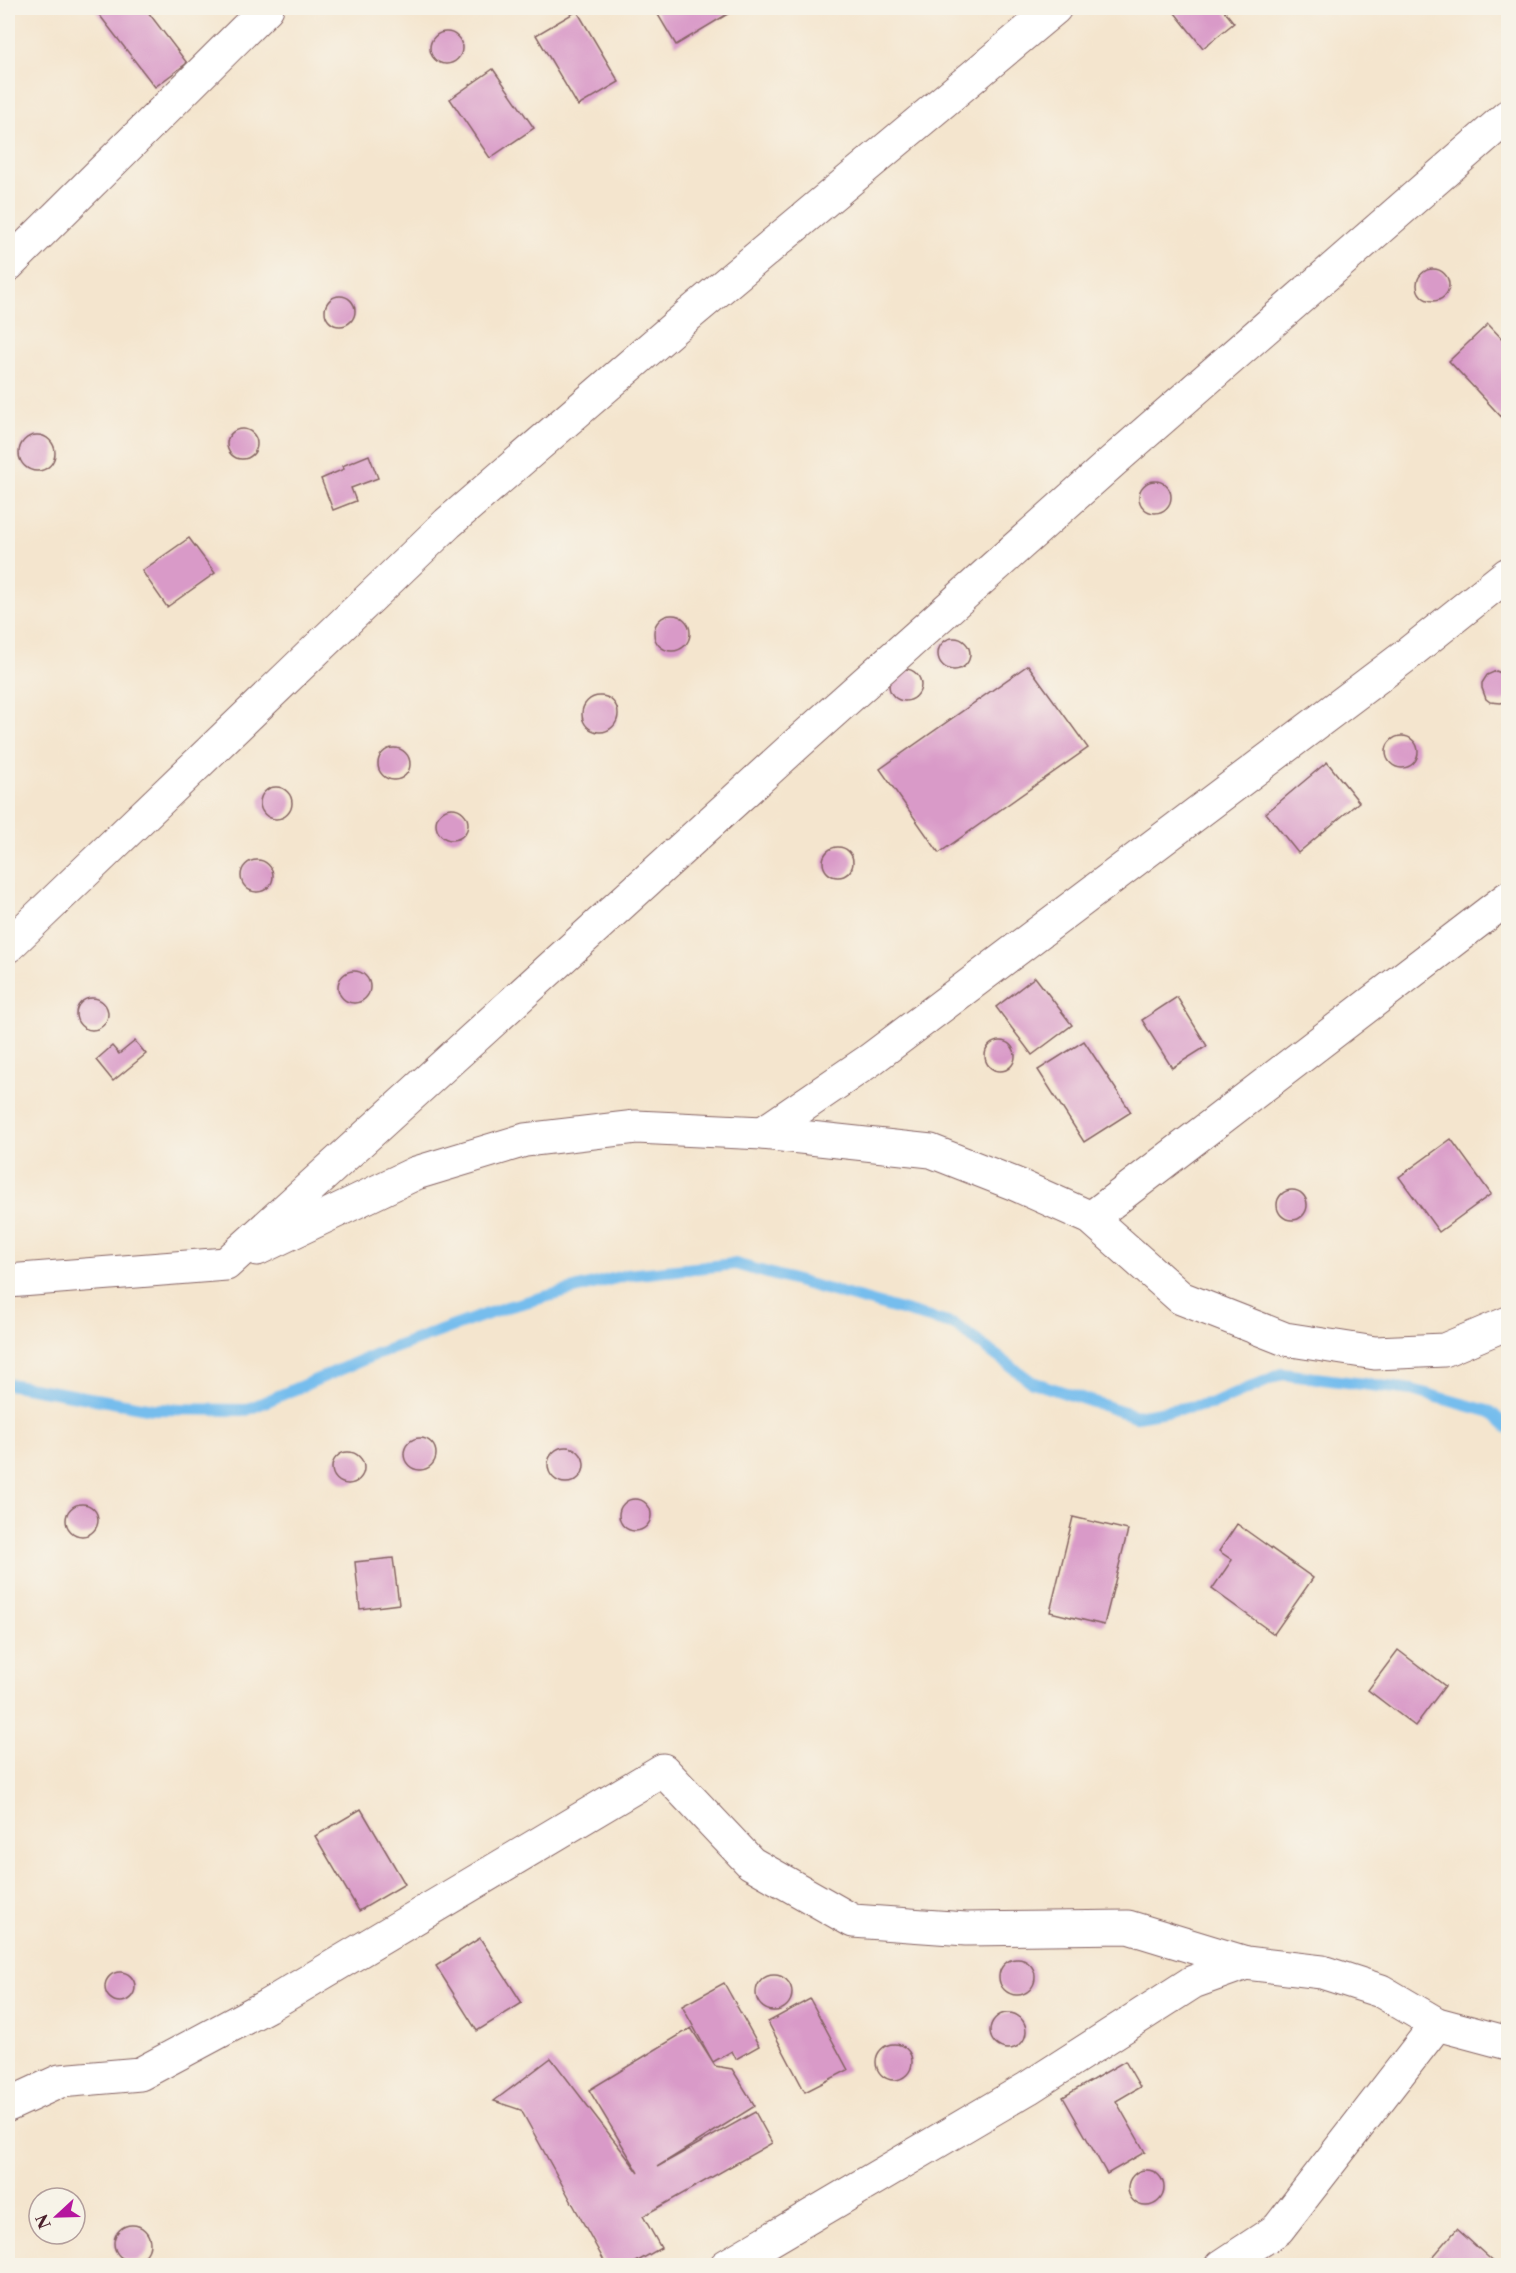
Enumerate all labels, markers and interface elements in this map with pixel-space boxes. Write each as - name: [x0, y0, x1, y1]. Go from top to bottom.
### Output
- north arrow: [27, 2186, 87, 2246]
- text: N: [31, 2211, 55, 2232]

